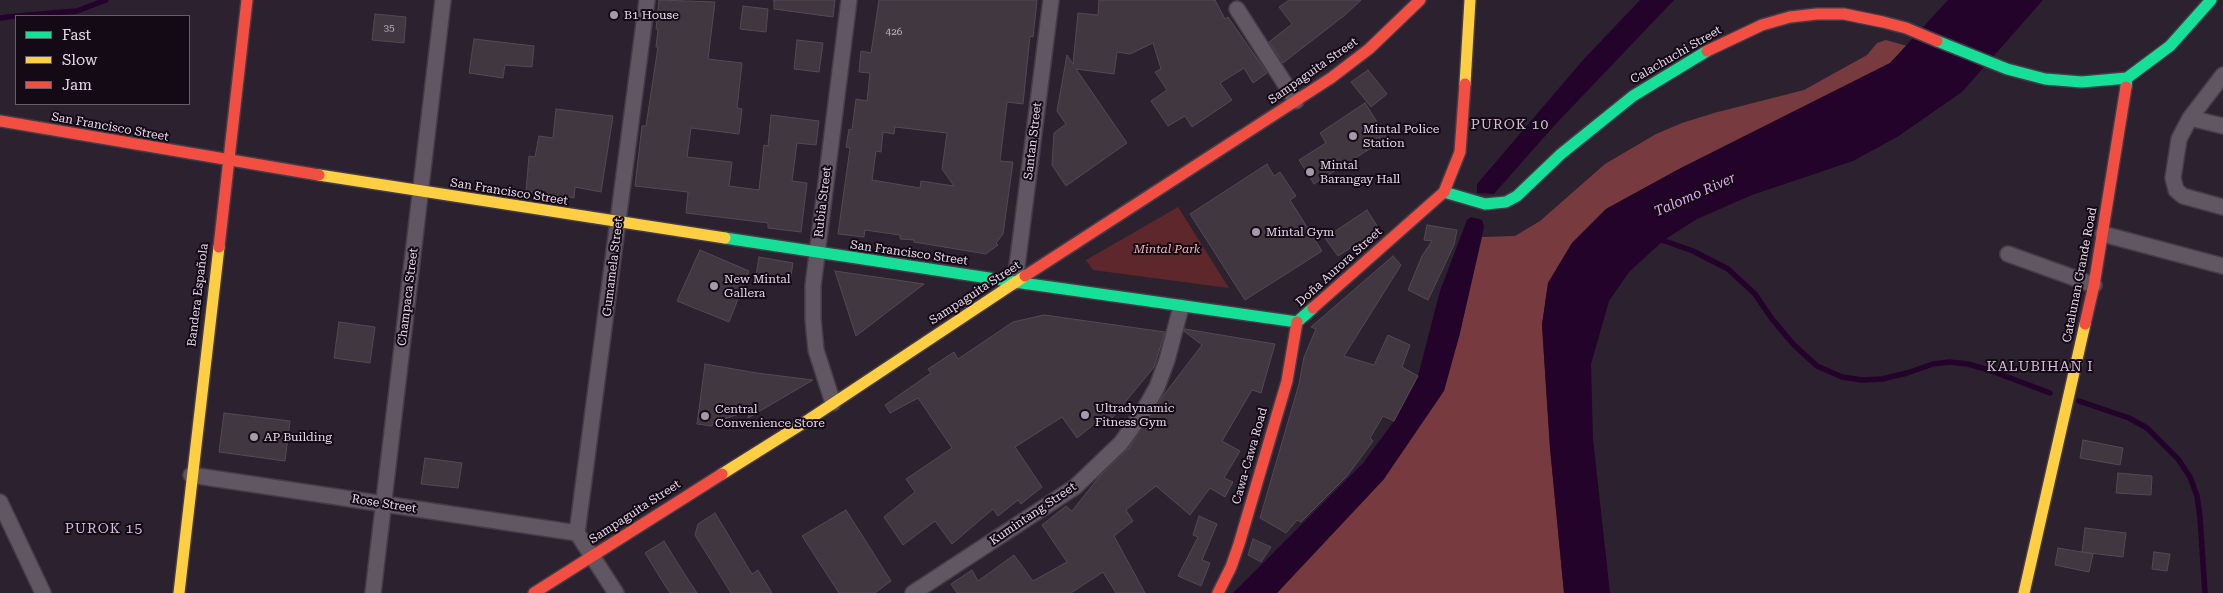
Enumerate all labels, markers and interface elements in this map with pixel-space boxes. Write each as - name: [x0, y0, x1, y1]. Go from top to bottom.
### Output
- place label: B1 House: [624, 8, 679, 22]
- marker: B1 House: [608, 9, 620, 21]
- legend: [15, 15, 190, 105]
- house number: 35: [383, 22, 395, 34]
- street label: Calachuchi Street: [1628, 23, 1724, 87]
- text: Fast: [62, 26, 91, 44]
- house number: 426: [886, 26, 902, 38]
- street label: Sampaguita Street: [1266, 35, 1360, 107]
- text: Slow: [62, 51, 97, 69]
- text: Jam: [62, 76, 92, 94]
- street label: Santan Street: [1021, 101, 1045, 181]
- street label: San Francisco Street: [50, 110, 170, 144]
- district label: PUROK 10: [1470, 117, 1550, 133]
- place label: Mintal Police Station: [1363, 122, 1439, 150]
- marker: Mintal Police Station: [1347, 130, 1359, 142]
- place label: Mintal Barangay Hall: [1320, 158, 1400, 186]
- street label: Rubia Street: [812, 166, 834, 238]
- marker: Mintal Barangay Hall: [1304, 166, 1316, 178]
- water label: Talomo River: [1652, 170, 1738, 220]
- street label: San Francisco Street: [449, 176, 569, 208]
- street label: Catalunan Grande Road: [2060, 206, 2100, 344]
- street label: Gumamela Street: [600, 217, 626, 317]
- place label: Mintal Gym: [1266, 225, 1334, 239]
- street label: Doña Aurora Street: [1293, 225, 1385, 309]
- marker: Mintal Gym: [1250, 226, 1262, 238]
- street label: San Francisco Street: [849, 238, 969, 268]
- park label: Mintal Park: [1134, 242, 1200, 256]
- street label: Bandera Española: [185, 243, 211, 347]
- street label: Champaca Street: [395, 247, 421, 347]
- street label: Sampaguita Street: [927, 258, 1023, 328]
- place label: New Mintal Gallera: [724, 272, 791, 300]
- marker: New Mintal Gallera: [708, 280, 720, 292]
- district label: KALUBIHAN I: [1985, 359, 2095, 375]
- place label: Ultradynamic Fitness Gym: [1095, 401, 1175, 429]
- place label: Central Convenience Store: [715, 402, 825, 430]
- street label: Cawa-Cawa Road: [1229, 406, 1271, 506]
- marker: Ultradynamic Fitness Gym: [1079, 409, 1091, 421]
- marker: Central Convenience Store: [699, 410, 711, 422]
- place label: AP Building: [264, 430, 332, 444]
- marker: AP Building: [248, 431, 260, 443]
- street label: Sampaguita Street: [587, 477, 683, 547]
- street label: Kumintang Street: [987, 480, 1079, 548]
- street label: Rose Street: [351, 492, 417, 516]
- district label: PUROK 15: [64, 521, 144, 537]

